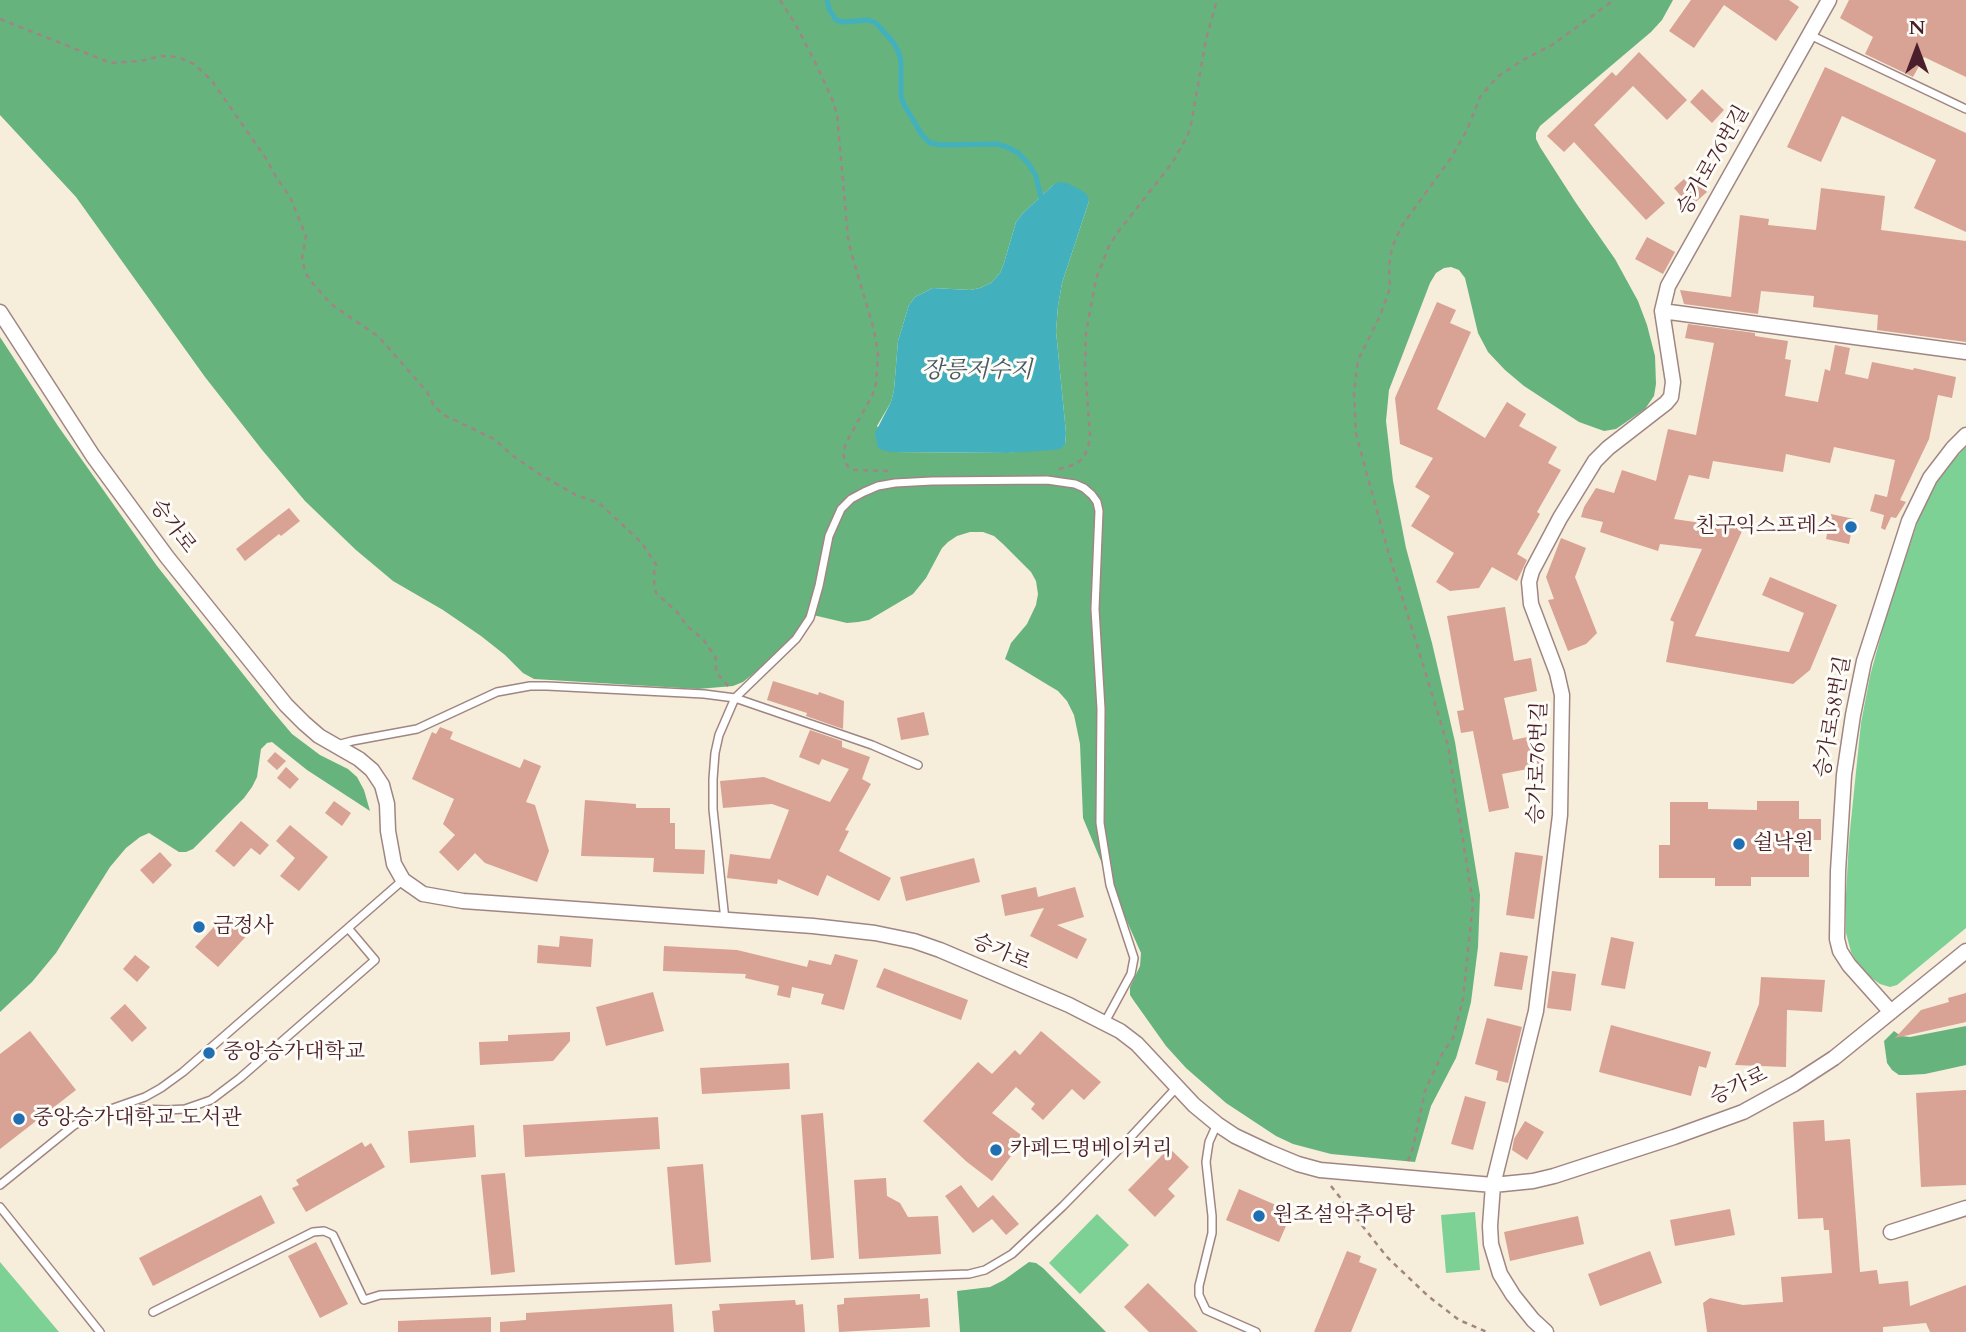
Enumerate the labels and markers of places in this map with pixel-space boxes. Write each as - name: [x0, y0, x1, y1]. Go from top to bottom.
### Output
- place label: 친구익스프레스: [1695, 514, 1837, 540]
- marker: 친구익스프레스: [1843, 519, 1859, 535]
- place label: 쉴낙원: [1753, 831, 1814, 857]
- marker: 쉴낙원: [1731, 836, 1747, 852]
- place label: 금정사: [213, 914, 274, 940]
- marker: 금정사: [191, 919, 207, 935]
- place label: 중앙승가대학교: [223, 1040, 365, 1066]
- marker: 중앙승가대학교: [201, 1045, 217, 1061]
- place label: 중앙승가대학교 도서관: [33, 1106, 241, 1132]
- marker: 중앙승가대학교 도서관: [11, 1111, 27, 1127]
- place label: 카페드명베이커리: [1010, 1137, 1172, 1163]
- marker: 카페드명베이커리: [988, 1142, 1004, 1158]
- place label: 원조설악추어탕: [1273, 1203, 1415, 1229]
- marker: 원조설악추어탕: [1251, 1208, 1267, 1224]

